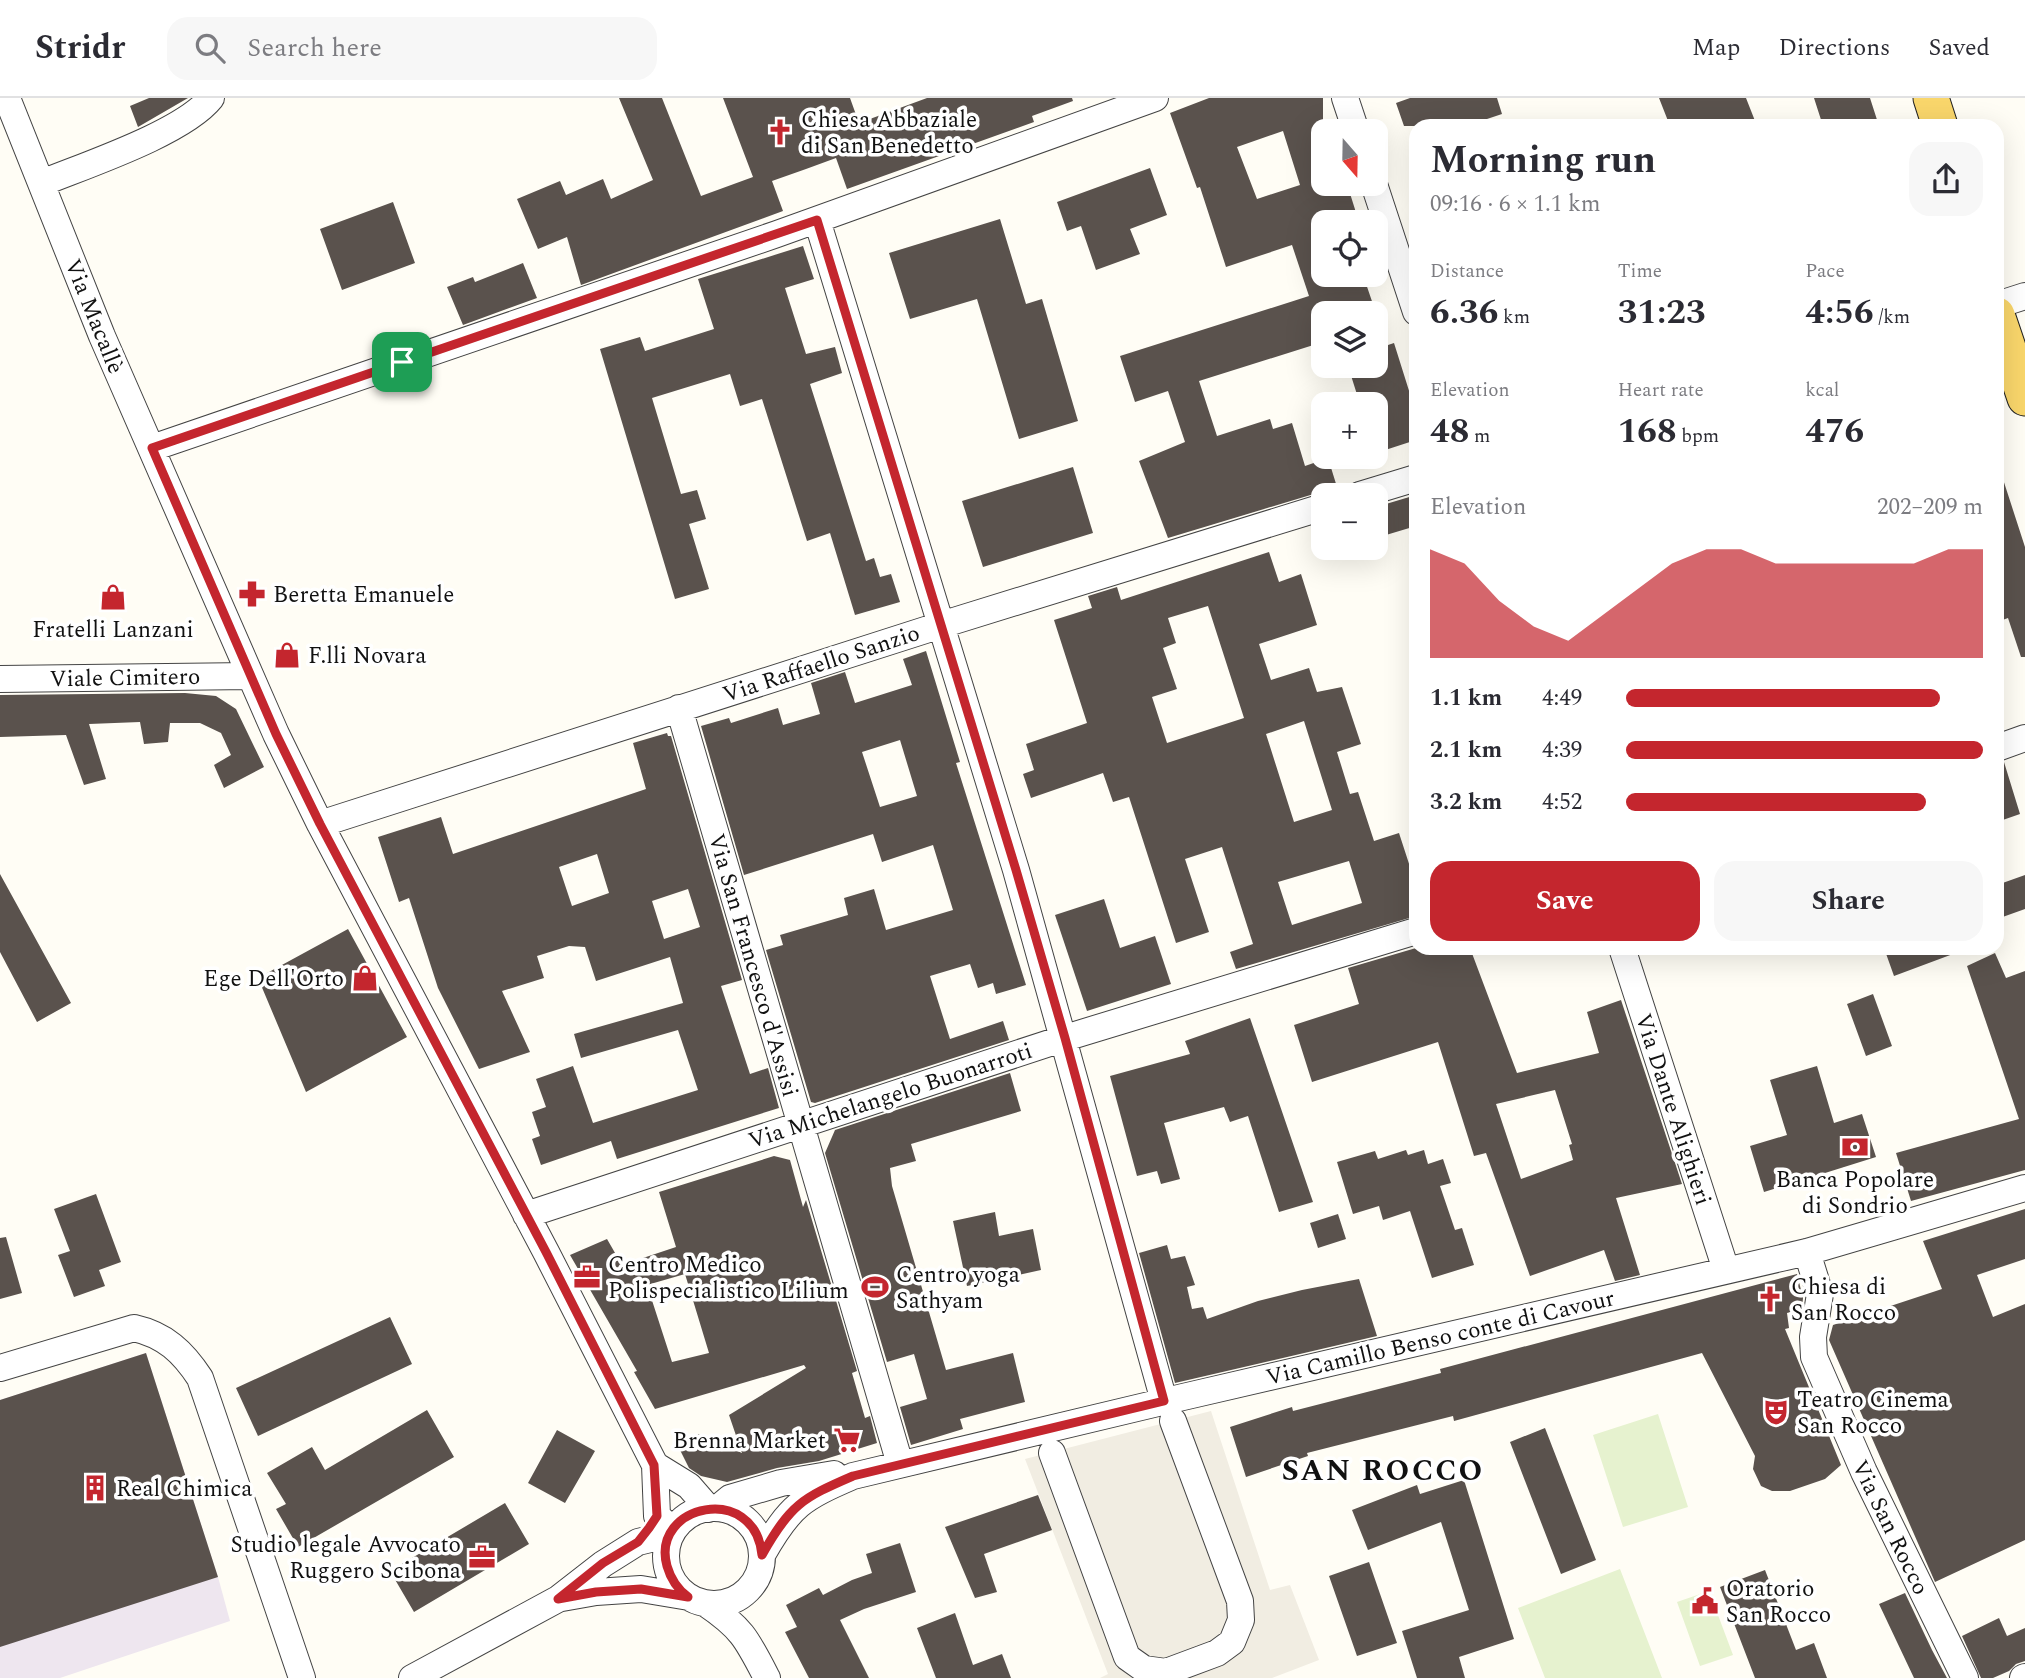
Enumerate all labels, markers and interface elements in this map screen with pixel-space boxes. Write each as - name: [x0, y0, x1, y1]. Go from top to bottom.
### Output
- search box: [167, 17, 657, 80]
- text: Stridr: [35, 23, 125, 73]
- text: Search here: [247, 28, 382, 68]
- icon: search: [191, 29, 229, 67]
- text: Map: [1692, 30, 1740, 66]
- text: Directions: [1778, 30, 1890, 66]
- text: Saved: [1928, 30, 1990, 66]
- place label: Chiesa Abbaziale di San Benedetto: [801, 103, 977, 164]
- church icon: Chiesa Abbaziale di San Benedetto: [765, 117, 795, 147]
- north arrow: [1311, 119, 1388, 196]
- map controls: [1311, 119, 1388, 560]
- text: Morning run: [1430, 132, 1656, 190]
- button: share: [1909, 142, 1983, 216]
- text: 09:16 · 6 × 1.1 km: [1430, 187, 1601, 222]
- button: locate: [1311, 210, 1388, 287]
- street label: Via Macallè: [55, 254, 133, 379]
- text: Distance: [1430, 257, 1504, 286]
- text: Time: [1618, 257, 1662, 286]
- text: Pace: [1805, 257, 1845, 286]
- text: 6.36: [1430, 286, 1498, 339]
- text: 31:23: [1618, 286, 1706, 339]
- text: 4:56: [1805, 286, 1874, 339]
- button: layers: [1311, 301, 1388, 378]
- text: km: [1498, 303, 1530, 332]
- text: /km: [1874, 303, 1910, 332]
- pin: [372, 332, 432, 392]
- icon: arrive: [383, 343, 421, 381]
- text: Elevation: [1430, 376, 1510, 405]
- text: Heart rate: [1618, 376, 1704, 405]
- text: kcal: [1805, 376, 1839, 405]
- button: +: [1311, 392, 1388, 469]
- text: 48: [1430, 405, 1469, 458]
- text: 168: [1618, 405, 1677, 458]
- text: 476: [1805, 405, 1864, 458]
- text: m: [1469, 422, 1490, 451]
- text: bpm: [1677, 422, 1719, 451]
- button: −: [1311, 483, 1388, 560]
- text: Elevation: [1430, 490, 1526, 525]
- text: 202–209 m: [1877, 490, 1983, 525]
- place label: Beretta Emanuele: [273, 578, 454, 613]
- pharmacy icon: Beretta Emanuele: [237, 579, 267, 609]
- shop icon: Fratelli Lanzani: [98, 582, 128, 612]
- place label: Fratelli Lanzani: [32, 613, 194, 648]
- street label: Via Raffaello Sanzio: [718, 616, 925, 713]
- place label: F.lli Novara: [308, 639, 426, 674]
- shop icon: F.lli Novara: [272, 640, 302, 670]
- street label: Viale Cimitero: [49, 660, 201, 697]
- text: 1.1 km: [1430, 681, 1502, 716]
- text: 4:49: [1542, 681, 1582, 716]
- text: 2.1 km: [1430, 733, 1502, 768]
- text: 4:39: [1542, 733, 1582, 768]
- text: 3.2 km: [1430, 785, 1502, 820]
- text: 4:52: [1542, 785, 1582, 820]
- street label: Via San Francesco d'Assisi: [698, 830, 807, 1101]
- button: Save: [1430, 861, 1700, 941]
- button: Share: [1714, 861, 1983, 941]
- place label: Ege Dell'Orto: [203, 962, 344, 997]
- shop icon: Ege Dell'Orto: [350, 963, 380, 993]
- street label: Via Dante Alighieri: [1625, 1009, 1720, 1210]
- street label: Via Michelangelo Buonarroti: [744, 1034, 1037, 1159]
- bank icon: Banca Popolare di Sondrio: [1840, 1132, 1870, 1162]
- place label: Banca Popolare di Sondrio: [1776, 1163, 1934, 1224]
- place label: Centro Medico Polispecialistico Lilium: [608, 1248, 849, 1309]
- place label: Centro yoga Sathyam: [896, 1258, 1020, 1319]
- office icon: Centro Medico Polispecialistico Lilium: [572, 1262, 602, 1292]
- place label: Chiesa di San Rocco: [1791, 1270, 1896, 1331]
- sports icon: Centro yoga Sathyam: [860, 1272, 890, 1302]
- street label: Via Camillo Benso conte di Cavour: [1263, 1281, 1618, 1396]
- church icon: Chiesa di San Rocco: [1755, 1284, 1785, 1314]
- place label: Teatro Cinema San Rocco: [1797, 1383, 1949, 1444]
- theatre icon: Teatro Cinema San Rocco: [1761, 1397, 1791, 1427]
- place label: Brenna Market: [673, 1424, 826, 1459]
- supermarket icon: Brenna Market: [832, 1425, 862, 1455]
- district label: SAN ROCCO: [1282, 1448, 1484, 1494]
- street label: Via San Rocco: [1842, 1454, 1937, 1601]
- place label: Real Chimica: [116, 1472, 252, 1507]
- building icon: Real Chimica: [80, 1473, 110, 1503]
- place label: Studio legale Avvocato Ruggero Scibona: [231, 1528, 461, 1589]
- office icon: Studio legale Avvocato Ruggero Scibona: [467, 1542, 497, 1572]
- place label: Oratorio San Rocco: [1726, 1572, 1831, 1633]
- public building icon: Oratorio San Rocco: [1690, 1586, 1720, 1616]

